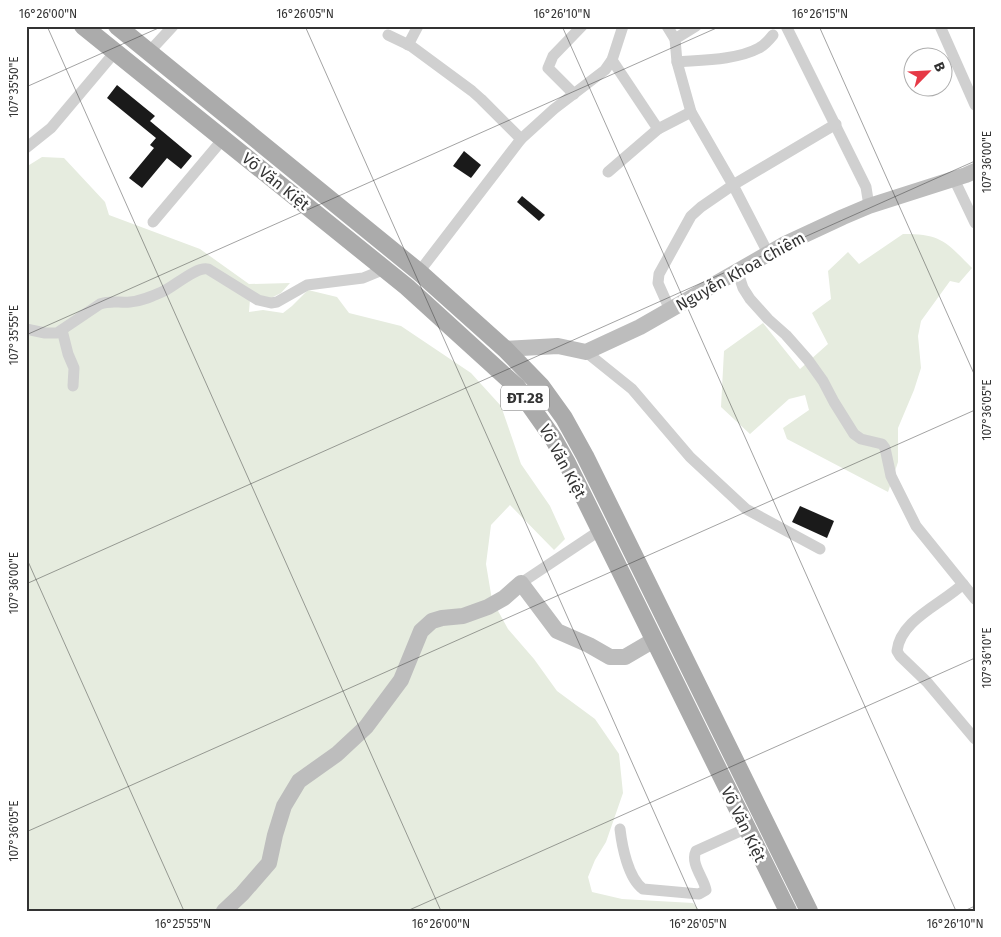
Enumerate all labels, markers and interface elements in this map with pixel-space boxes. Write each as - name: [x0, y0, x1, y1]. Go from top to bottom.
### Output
- text: 16°26'00"N: [19, 7, 77, 21]
- text: 16°26'05"N: [276, 7, 334, 21]
- text: 16°26'10"N: [533, 7, 591, 21]
- text: 16°26'15"N: [792, 7, 848, 21]
- north arrow: [904, 48, 954, 98]
- text: 107°35'50"E: [7, 56, 21, 118]
- text: B: [930, 60, 949, 75]
- text: 107°36'00"E: [980, 131, 994, 193]
- street label: Võ Văn Kiệt: [238, 148, 313, 214]
- street label: Nguyễn Khoa Chiêm: [672, 228, 808, 315]
- text: 107°35'55"E: [7, 305, 21, 365]
- text: 107°36'05"E: [980, 379, 994, 441]
- road number: ĐT.28: [501, 386, 549, 410]
- street label: Võ Văn Kiệt: [535, 421, 590, 502]
- text: 107°36'00"E: [7, 552, 21, 614]
- text: 107°36'10"E: [980, 627, 994, 689]
- street label: Võ Văn Kiệt: [717, 784, 770, 865]
- text: 107°36'05"E: [7, 800, 21, 862]
- text: 16°25'55"N: [155, 917, 211, 931]
- text: 16°26'00"N: [412, 917, 470, 931]
- text: 16°26'05"N: [669, 917, 727, 931]
- text: 16°26'10"N: [926, 917, 984, 931]

